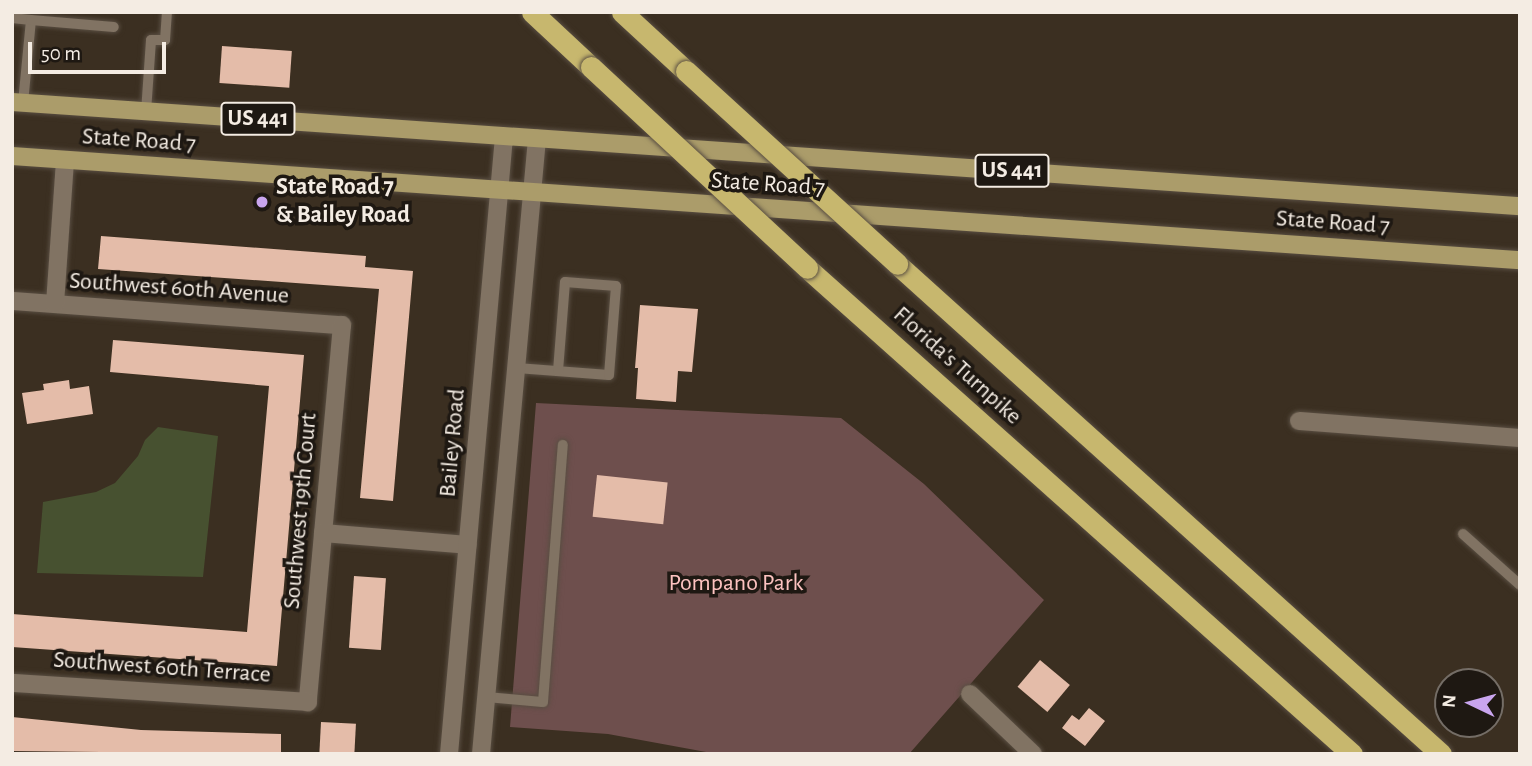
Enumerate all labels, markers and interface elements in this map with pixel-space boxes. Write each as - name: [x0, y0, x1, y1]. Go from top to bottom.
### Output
- scale bar: [32, 28, 170, 72]
- text: 50 m: [41, 43, 81, 64]
- road number: US 441: [219, 100, 296, 138]
- street label: State Road 7: [81, 123, 197, 159]
- road number: US 441: [974, 152, 1050, 190]
- street label: State Road 7: [710, 167, 826, 203]
- place label: State Road 7 & Bailey Road: [276, 174, 410, 230]
- marker: State Road 7 & Bailey Road: [254, 194, 270, 210]
- street label: State Road 7: [1275, 205, 1391, 241]
- street label: Southwest 60th Avenue: [68, 267, 290, 311]
- street label: Florida's Turnpike: [887, 301, 1027, 431]
- street label: Bailey Road: [434, 388, 472, 498]
- street label: Southwest 19th Court: [278, 412, 324, 610]
- park label: Pompano Park: [669, 570, 803, 598]
- street label: Southwest 60th Terrace: [52, 646, 272, 690]
- north arrow: [1434, 668, 1504, 738]
- text: N: [1440, 694, 1460, 709]

